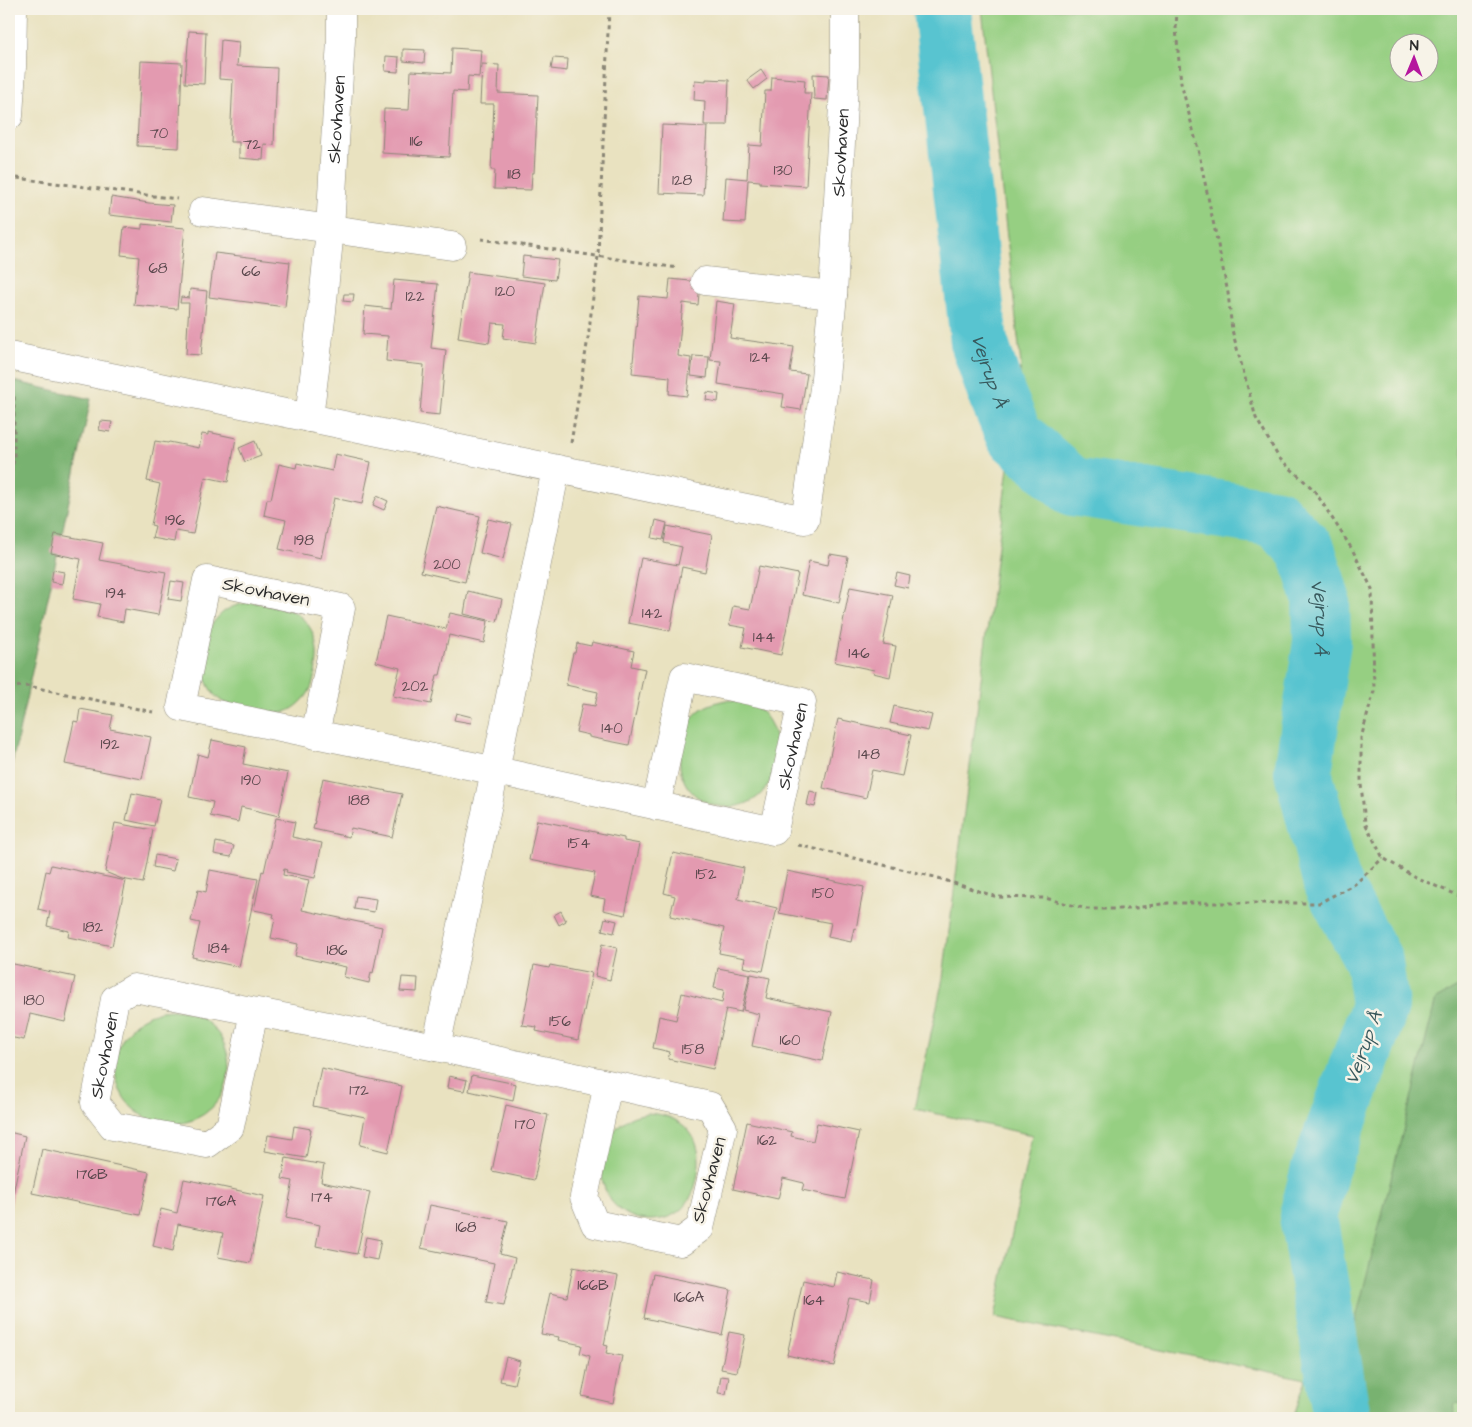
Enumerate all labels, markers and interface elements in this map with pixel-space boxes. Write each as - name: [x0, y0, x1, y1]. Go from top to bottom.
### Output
- north arrow: [1390, 32, 1440, 82]
- text: N: [1410, 36, 1419, 56]
- street label: Skovhaven: [321, 75, 351, 164]
- street label: Skovhaven: [826, 108, 855, 197]
- house number: 70: [150, 123, 169, 144]
- house number: 116: [409, 131, 423, 152]
- house number: 72: [243, 134, 261, 155]
- house number: 130: [773, 160, 793, 181]
- house number: 118: [507, 164, 521, 185]
- house number: 128: [672, 170, 692, 191]
- house number: 68: [148, 258, 168, 279]
- house number: 66: [242, 261, 261, 282]
- house number: 120: [495, 281, 516, 302]
- house number: 122: [405, 286, 425, 307]
- water label: Vejrup Å: [965, 333, 1015, 414]
- house number: 124: [750, 347, 770, 368]
- house number: 196: [165, 510, 186, 531]
- house number: 198: [294, 530, 314, 551]
- house number: 200: [433, 554, 461, 575]
- street label: Skovhaven: [220, 571, 312, 613]
- water label: Vejrup Å: [1303, 576, 1336, 659]
- house number: 194: [106, 583, 126, 604]
- house number: 142: [642, 603, 663, 624]
- house number: 144: [753, 627, 775, 648]
- house number: 146: [848, 643, 870, 664]
- house number: 202: [402, 676, 429, 697]
- street label: Skovhaven: [771, 700, 814, 792]
- house number: 140: [601, 718, 623, 739]
- house number: 192: [100, 734, 120, 755]
- house number: 148: [858, 744, 880, 765]
- house number: 190: [241, 770, 261, 791]
- house number: 188: [348, 790, 370, 811]
- house number: 154: [568, 833, 590, 854]
- house number: 152: [695, 864, 717, 885]
- house number: 150: [812, 883, 835, 904]
- house number: 182: [83, 917, 104, 938]
- house number: 184: [208, 938, 230, 959]
- house number: 186: [326, 940, 348, 961]
- house number: 180: [23, 990, 45, 1011]
- water label: Vejrup Å: [1338, 1006, 1390, 1088]
- street label: Skovhaven: [84, 1009, 125, 1101]
- house number: 156: [549, 1011, 572, 1032]
- house number: 160: [780, 1030, 801, 1051]
- house number: 158: [682, 1039, 704, 1060]
- house number: 172: [349, 1080, 369, 1101]
- house number: 170: [515, 1114, 536, 1135]
- house number: 162: [757, 1130, 777, 1151]
- street label: Skovhaven: [686, 1134, 732, 1226]
- house number: 176B: [76, 1164, 108, 1185]
- house number: 174: [311, 1187, 333, 1208]
- house number: 176A: [206, 1191, 236, 1212]
- house number: 168: [455, 1217, 477, 1238]
- house number: 166B: [577, 1275, 609, 1296]
- house number: 166A: [674, 1287, 705, 1308]
- house number: 164: [803, 1290, 825, 1311]

